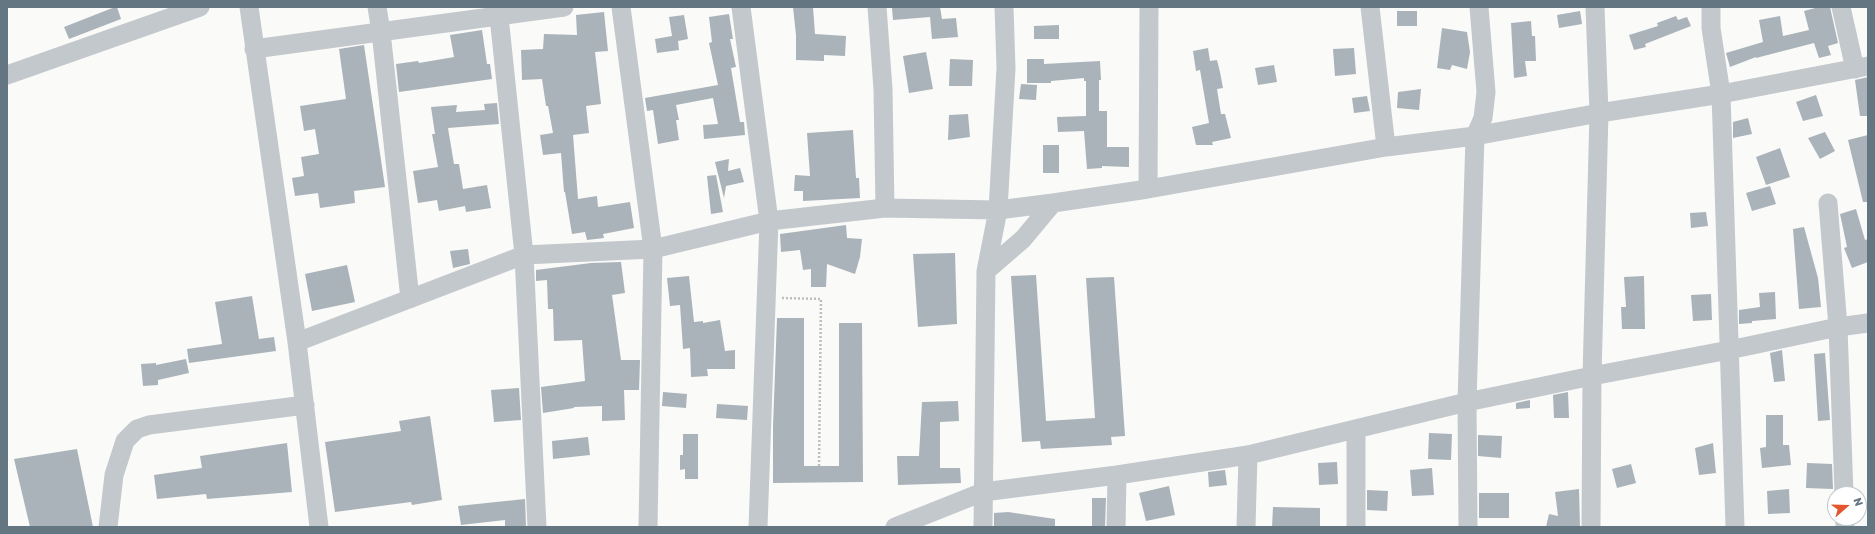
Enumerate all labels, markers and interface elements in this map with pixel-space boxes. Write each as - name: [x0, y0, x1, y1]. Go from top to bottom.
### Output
- north arrow: [1827, 486, 1867, 526]
- text: N: [1850, 496, 1865, 508]

